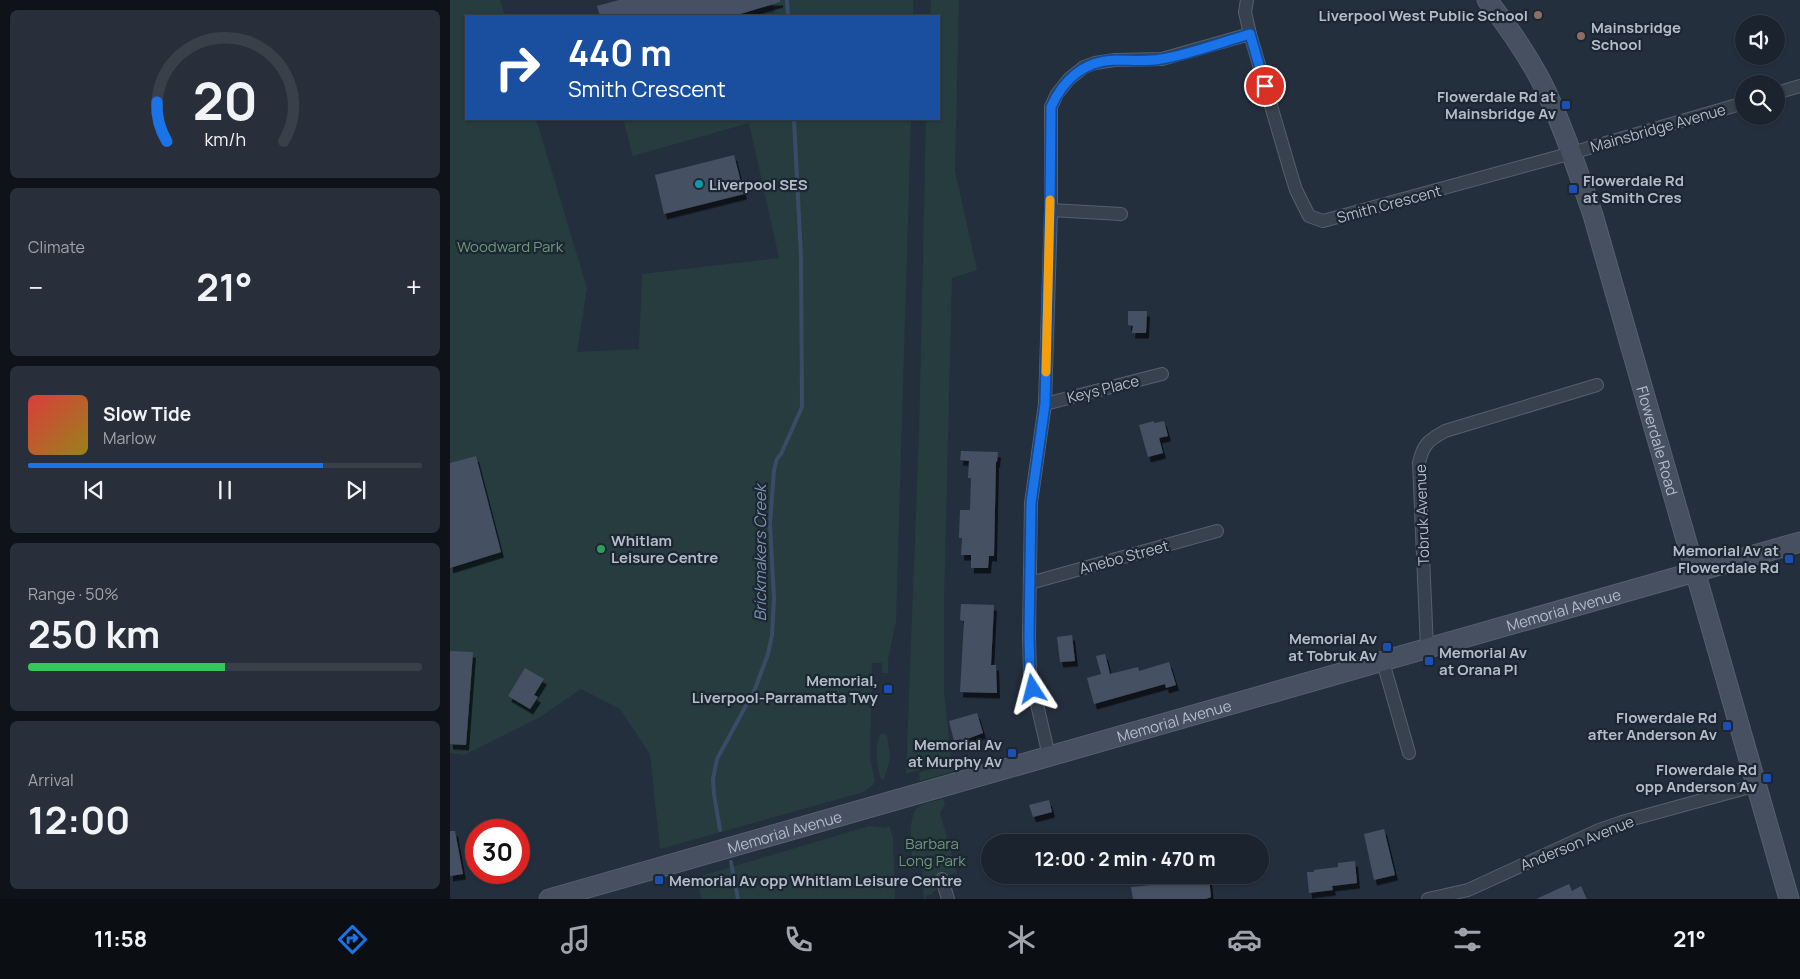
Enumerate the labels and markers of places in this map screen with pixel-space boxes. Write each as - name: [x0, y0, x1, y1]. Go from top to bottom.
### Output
- place label: Liverpool West Public School: [1319, 5, 1528, 26]
- marker: Liverpool West Public School: [1532, 9, 1544, 21]
- place label: Mainsbridge School: [1591, 17, 1681, 55]
- marker: Mainsbridge School: [1575, 30, 1587, 42]
- pin: [1244, 65, 1286, 107]
- place label: Flowerdale Rd at Mainsbridge Av: [1437, 86, 1556, 124]
- marker: Flowerdale Rd at Mainsbridge Av: [1560, 99, 1572, 111]
- place label: Flowerdale Rd at Smith Cres: [1583, 170, 1684, 208]
- place label: Liverpool SES: [709, 174, 808, 195]
- marker: Liverpool SES: [693, 178, 705, 190]
- marker: Flowerdale Rd at Smith Cres: [1567, 183, 1579, 195]
- place label: Whitlam Leisure Centre: [611, 530, 718, 568]
- place label: Memorial Av at Flowerdale Rd: [1673, 540, 1779, 578]
- marker: Whitlam Leisure Centre: [595, 543, 607, 555]
- marker: Memorial Av at Flowerdale Rd: [1783, 553, 1795, 565]
- place label: Memorial Av at Tobruk Av: [1288, 628, 1377, 666]
- marker: Memorial Av at Tobruk Av: [1381, 641, 1393, 653]
- place label: Memorial Av at Orana Pl: [1439, 642, 1527, 680]
- marker: Memorial Av at Orana Pl: [1423, 655, 1435, 667]
- place label: Memorial, Liverpool-Parramatta Twy: [692, 670, 879, 708]
- marker: Memorial, Liverpool-Parramatta Twy: [882, 683, 894, 695]
- place label: Flowerdale Rd after Anderson Av: [1588, 707, 1717, 745]
- marker: Flowerdale Rd after Anderson Av: [1721, 720, 1733, 732]
- place label: Memorial Av at Murphy Av: [908, 734, 1002, 772]
- marker: Memorial Av at Murphy Av: [1006, 747, 1018, 759]
- place label: Flowerdale Rd opp Anderson Av: [1635, 759, 1757, 797]
- marker: Flowerdale Rd opp Anderson Av: [1761, 772, 1773, 784]
- place label: Memorial Av opp Whitlam Leisure Centre: [669, 870, 962, 891]
- marker: Memorial Av opp Whitlam Leisure Centre: [653, 874, 665, 886]

